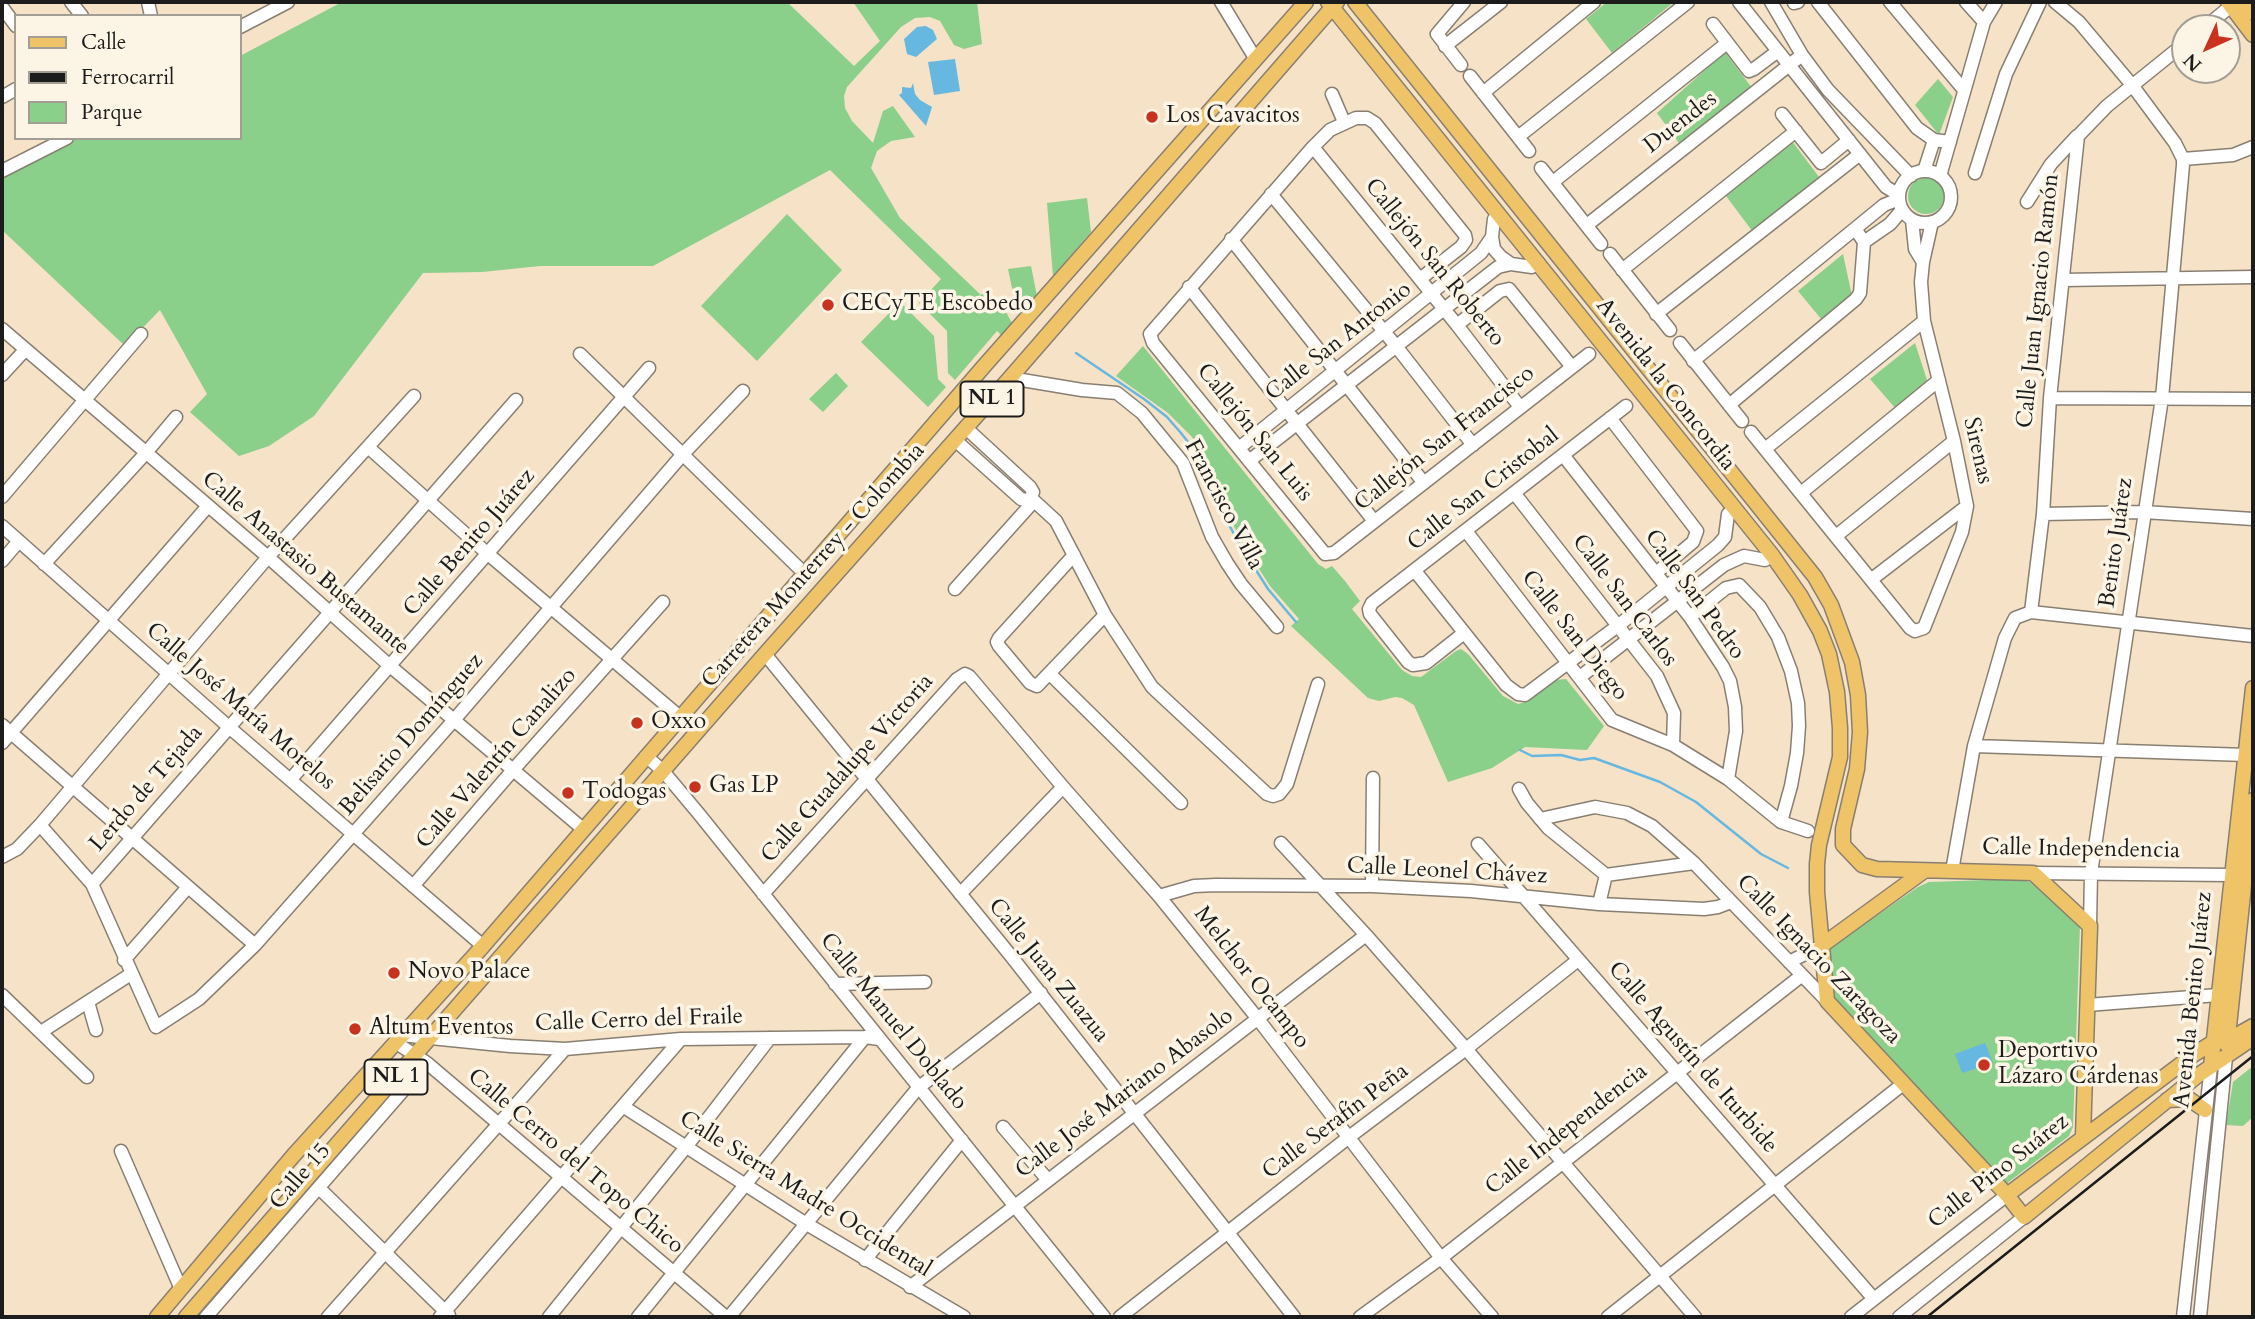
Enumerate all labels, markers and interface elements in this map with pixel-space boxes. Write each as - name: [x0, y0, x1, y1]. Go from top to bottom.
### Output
- legend: [14, 14, 242, 140]
- north arrow: [2171, 14, 2241, 84]
- text: Calle: [81, 28, 126, 57]
- text: N: [2178, 47, 2208, 77]
- text: Ferrocarril: [81, 63, 174, 92]
- street label: Duendes: [1639, 86, 1723, 160]
- text: Parque: [81, 98, 142, 127]
- place label: Los Cavacitos: [1166, 103, 1300, 131]
- marker: Los Cavacitos: [1144, 109, 1160, 125]
- street label: Calle Juan Ignacio Ramón: [2012, 172, 2066, 430]
- street label: Callejón San Roberto: [1358, 174, 1510, 352]
- street label: Calle San Antonio: [1261, 276, 1417, 408]
- place label: CECyTE Escobedo: [842, 291, 1033, 319]
- street label: Avenida la Concordia: [1589, 293, 1741, 477]
- marker: CECyTE Escobedo: [820, 297, 836, 313]
- street label: Callejón San Luis: [1190, 359, 1318, 507]
- street label: Callejón San Francisco: [1350, 360, 1540, 518]
- road number: NL 1: [960, 382, 1024, 416]
- street label: Sirenas: [1956, 415, 1998, 487]
- street label: Calle San Cristobal: [1403, 422, 1565, 558]
- street label: Francisco Villa: [1177, 435, 1269, 575]
- street label: Carretera Monterrey - Colombia: [697, 438, 931, 694]
- street label: Calle Benito Juárez: [398, 463, 542, 623]
- street label: Calle Anastasio Bustamante: [195, 466, 415, 662]
- street label: Benito Juárez: [2094, 476, 2140, 610]
- street label: Calle San Pedro: [1638, 525, 1750, 665]
- street label: Calle San Carlos: [1565, 529, 1683, 673]
- street label: Calle San Diego: [1515, 565, 1633, 707]
- street label: Calle José María Morelos: [140, 617, 340, 797]
- street label: Belisario Domínguez: [334, 648, 490, 822]
- street label: Calle Valentín Canalizo: [411, 663, 583, 855]
- street label: Calle Guadalupe Victoria: [756, 669, 940, 869]
- place label: Oxxo: [651, 709, 706, 737]
- marker: Oxxo: [629, 715, 645, 731]
- street label: Lerdo de Tejada: [85, 720, 209, 858]
- place label: Gas LP: [709, 773, 779, 801]
- place label: Todogas: [582, 779, 666, 807]
- marker: Gas LP: [687, 779, 703, 795]
- marker: Todogas: [560, 785, 576, 801]
- street label: Calle Independencia: [1982, 834, 2180, 866]
- street label: Calle Leonel Chávez: [1346, 853, 1548, 891]
- street label: Calle Ignacio Zaragoza: [1730, 869, 1906, 1051]
- street label: Avenida Benito Juárez: [2169, 891, 2219, 1109]
- street label: Calle Juan Zuazua: [982, 893, 1114, 1049]
- street label: Melchor Ocampo: [1187, 902, 1315, 1054]
- street label: Calle Manuel Doblado: [813, 928, 973, 1116]
- street label: Calle Agustín de Iturbide: [1601, 957, 1783, 1159]
- place label: Novo Palace: [408, 959, 531, 987]
- marker: Novo Palace: [386, 965, 402, 981]
- street label: Calle José Mariano Abasolo: [1011, 1003, 1239, 1185]
- street label: Calle Cerro del Fraile: [534, 1004, 744, 1038]
- place label: Altum Eventos: [369, 1015, 513, 1043]
- marker: Altum Eventos: [347, 1021, 363, 1037]
- place label: Deportivo Lázaro Cárdenas: [1998, 1038, 2158, 1092]
- marker: Deportivo Lázaro Cárdenas: [1976, 1057, 1992, 1073]
- street label: Calle Serafín Peña: [1257, 1058, 1415, 1186]
- street label: Calle Independencia: [1481, 1058, 1653, 1202]
- road number: NL 1: [364, 1060, 428, 1094]
- street label: Calle Cerro del Topo Chico: [461, 1063, 689, 1261]
- street label: Calle Sierra Madre Occidental: [674, 1106, 936, 1284]
- street label: Calle Pino Suárez: [1923, 1109, 2075, 1235]
- street label: Calle 15: [265, 1138, 337, 1216]

